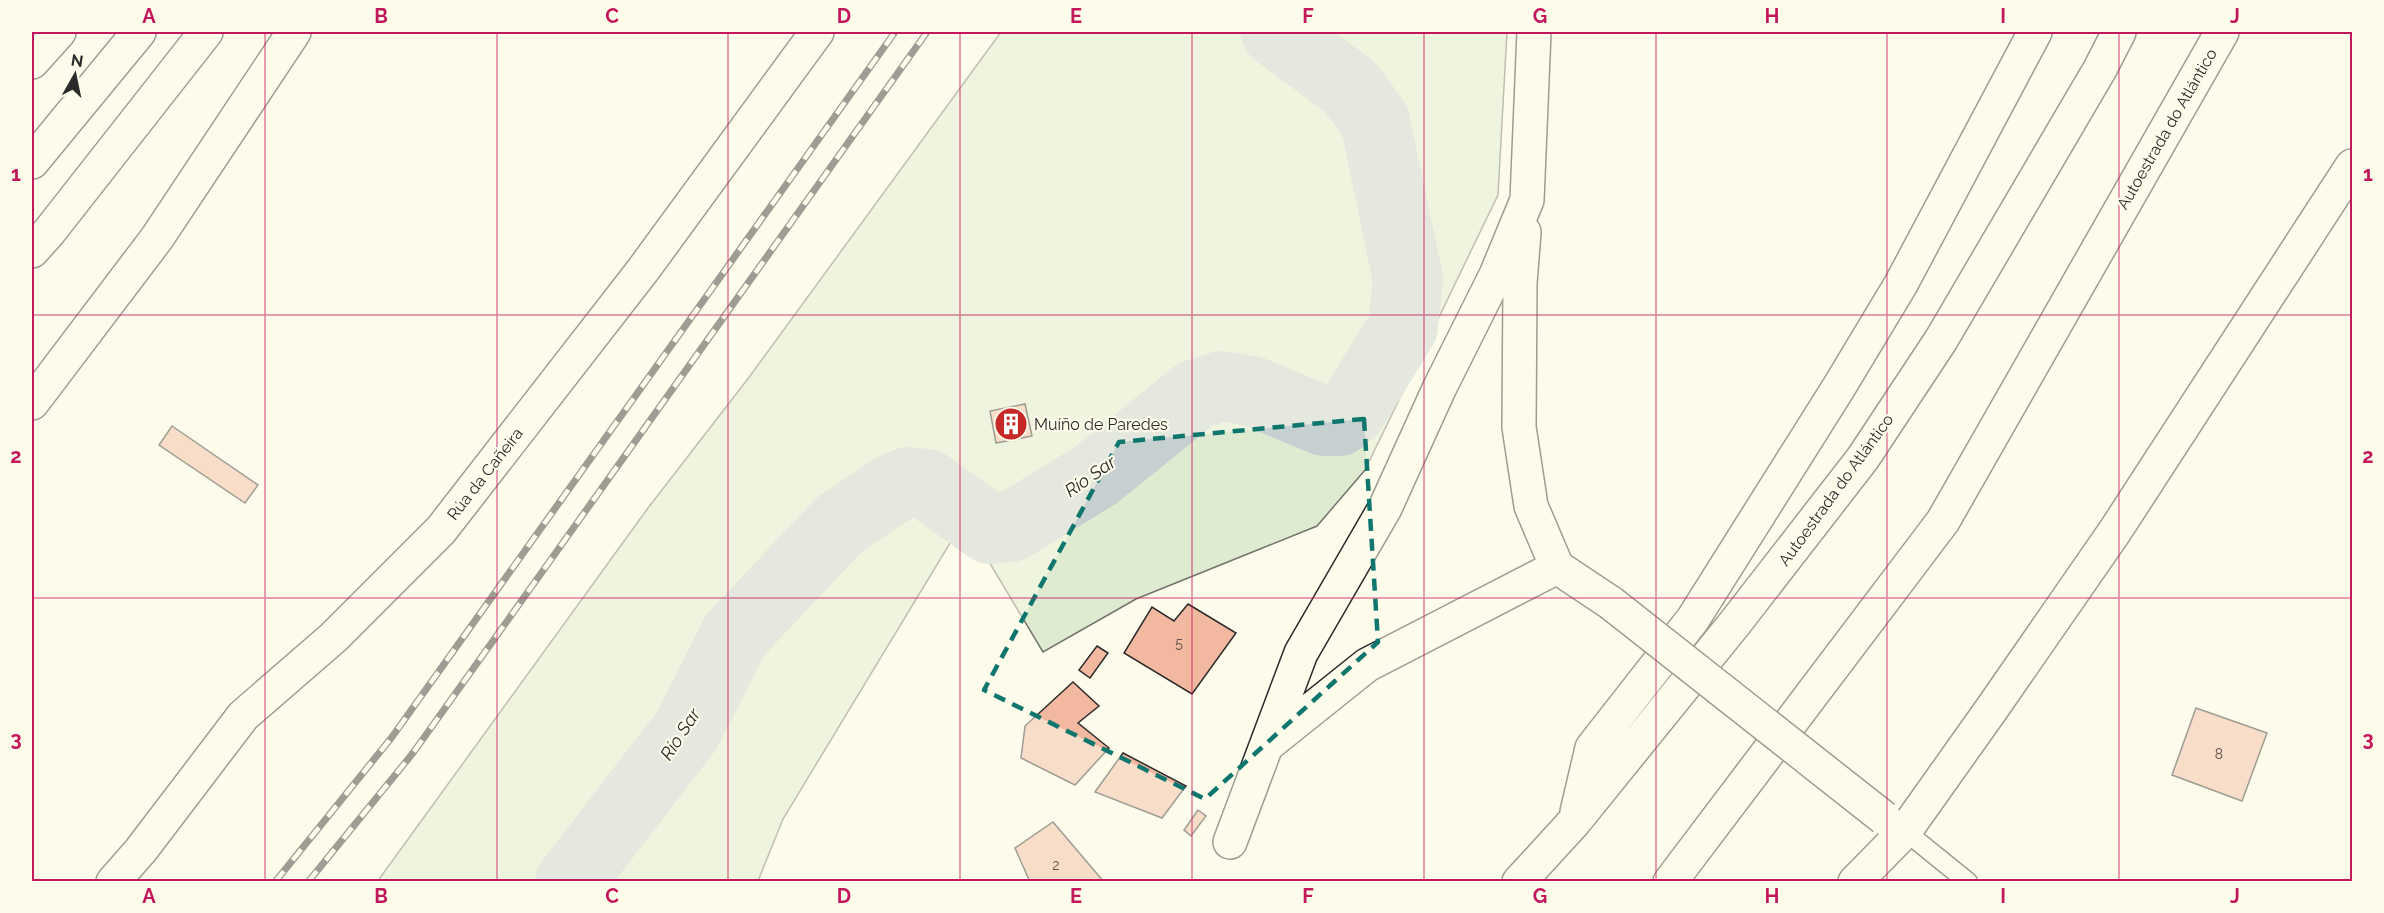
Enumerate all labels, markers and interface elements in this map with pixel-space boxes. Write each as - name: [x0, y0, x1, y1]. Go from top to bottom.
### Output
- text: A: [142, 4, 156, 28]
- text: B: [374, 4, 388, 28]
- text: C: [605, 4, 619, 28]
- text: D: [837, 4, 851, 28]
- text: E: [1070, 4, 1082, 28]
- text: F: [1302, 4, 1314, 28]
- text: G: [1533, 4, 1547, 28]
- text: H: [1765, 4, 1779, 28]
- text: I: [2000, 4, 2006, 28]
- text: J: [2230, 4, 2240, 28]
- north arrow: [45, 45, 105, 105]
- street label: Autoestrada do Atlántico: [2113, 45, 2221, 213]
- text: N: [70, 50, 85, 71]
- text: 1: [11, 162, 21, 186]
- text: 1: [2363, 162, 2373, 186]
- building icon: Muíño de Paredes: [993, 406, 1029, 442]
- street label: Autoestrada do Atlántico: [1775, 411, 1897, 569]
- place label: Muíño de Paredes: [1034, 415, 1168, 434]
- street label: Rúa da Cañeira: [443, 424, 527, 524]
- text: 2: [10, 444, 22, 468]
- text: 2: [2362, 444, 2374, 468]
- water label: Río Sar: [1061, 450, 1120, 501]
- house number: 5: [1175, 635, 1183, 651]
- water label: Río Sar: [656, 704, 705, 764]
- text: 3: [10, 727, 22, 751]
- text: 3: [2362, 727, 2374, 751]
- house number: 8: [2215, 746, 2223, 762]
- house number: 2: [1052, 857, 1060, 873]
- text: A: [142, 884, 156, 908]
- text: B: [374, 884, 388, 908]
- text: C: [605, 884, 619, 908]
- text: D: [837, 884, 851, 908]
- text: E: [1070, 884, 1082, 908]
- text: F: [1302, 884, 1314, 908]
- text: G: [1533, 884, 1547, 908]
- text: H: [1765, 884, 1779, 908]
- text: I: [2000, 884, 2006, 908]
- text: J: [2230, 884, 2240, 908]

